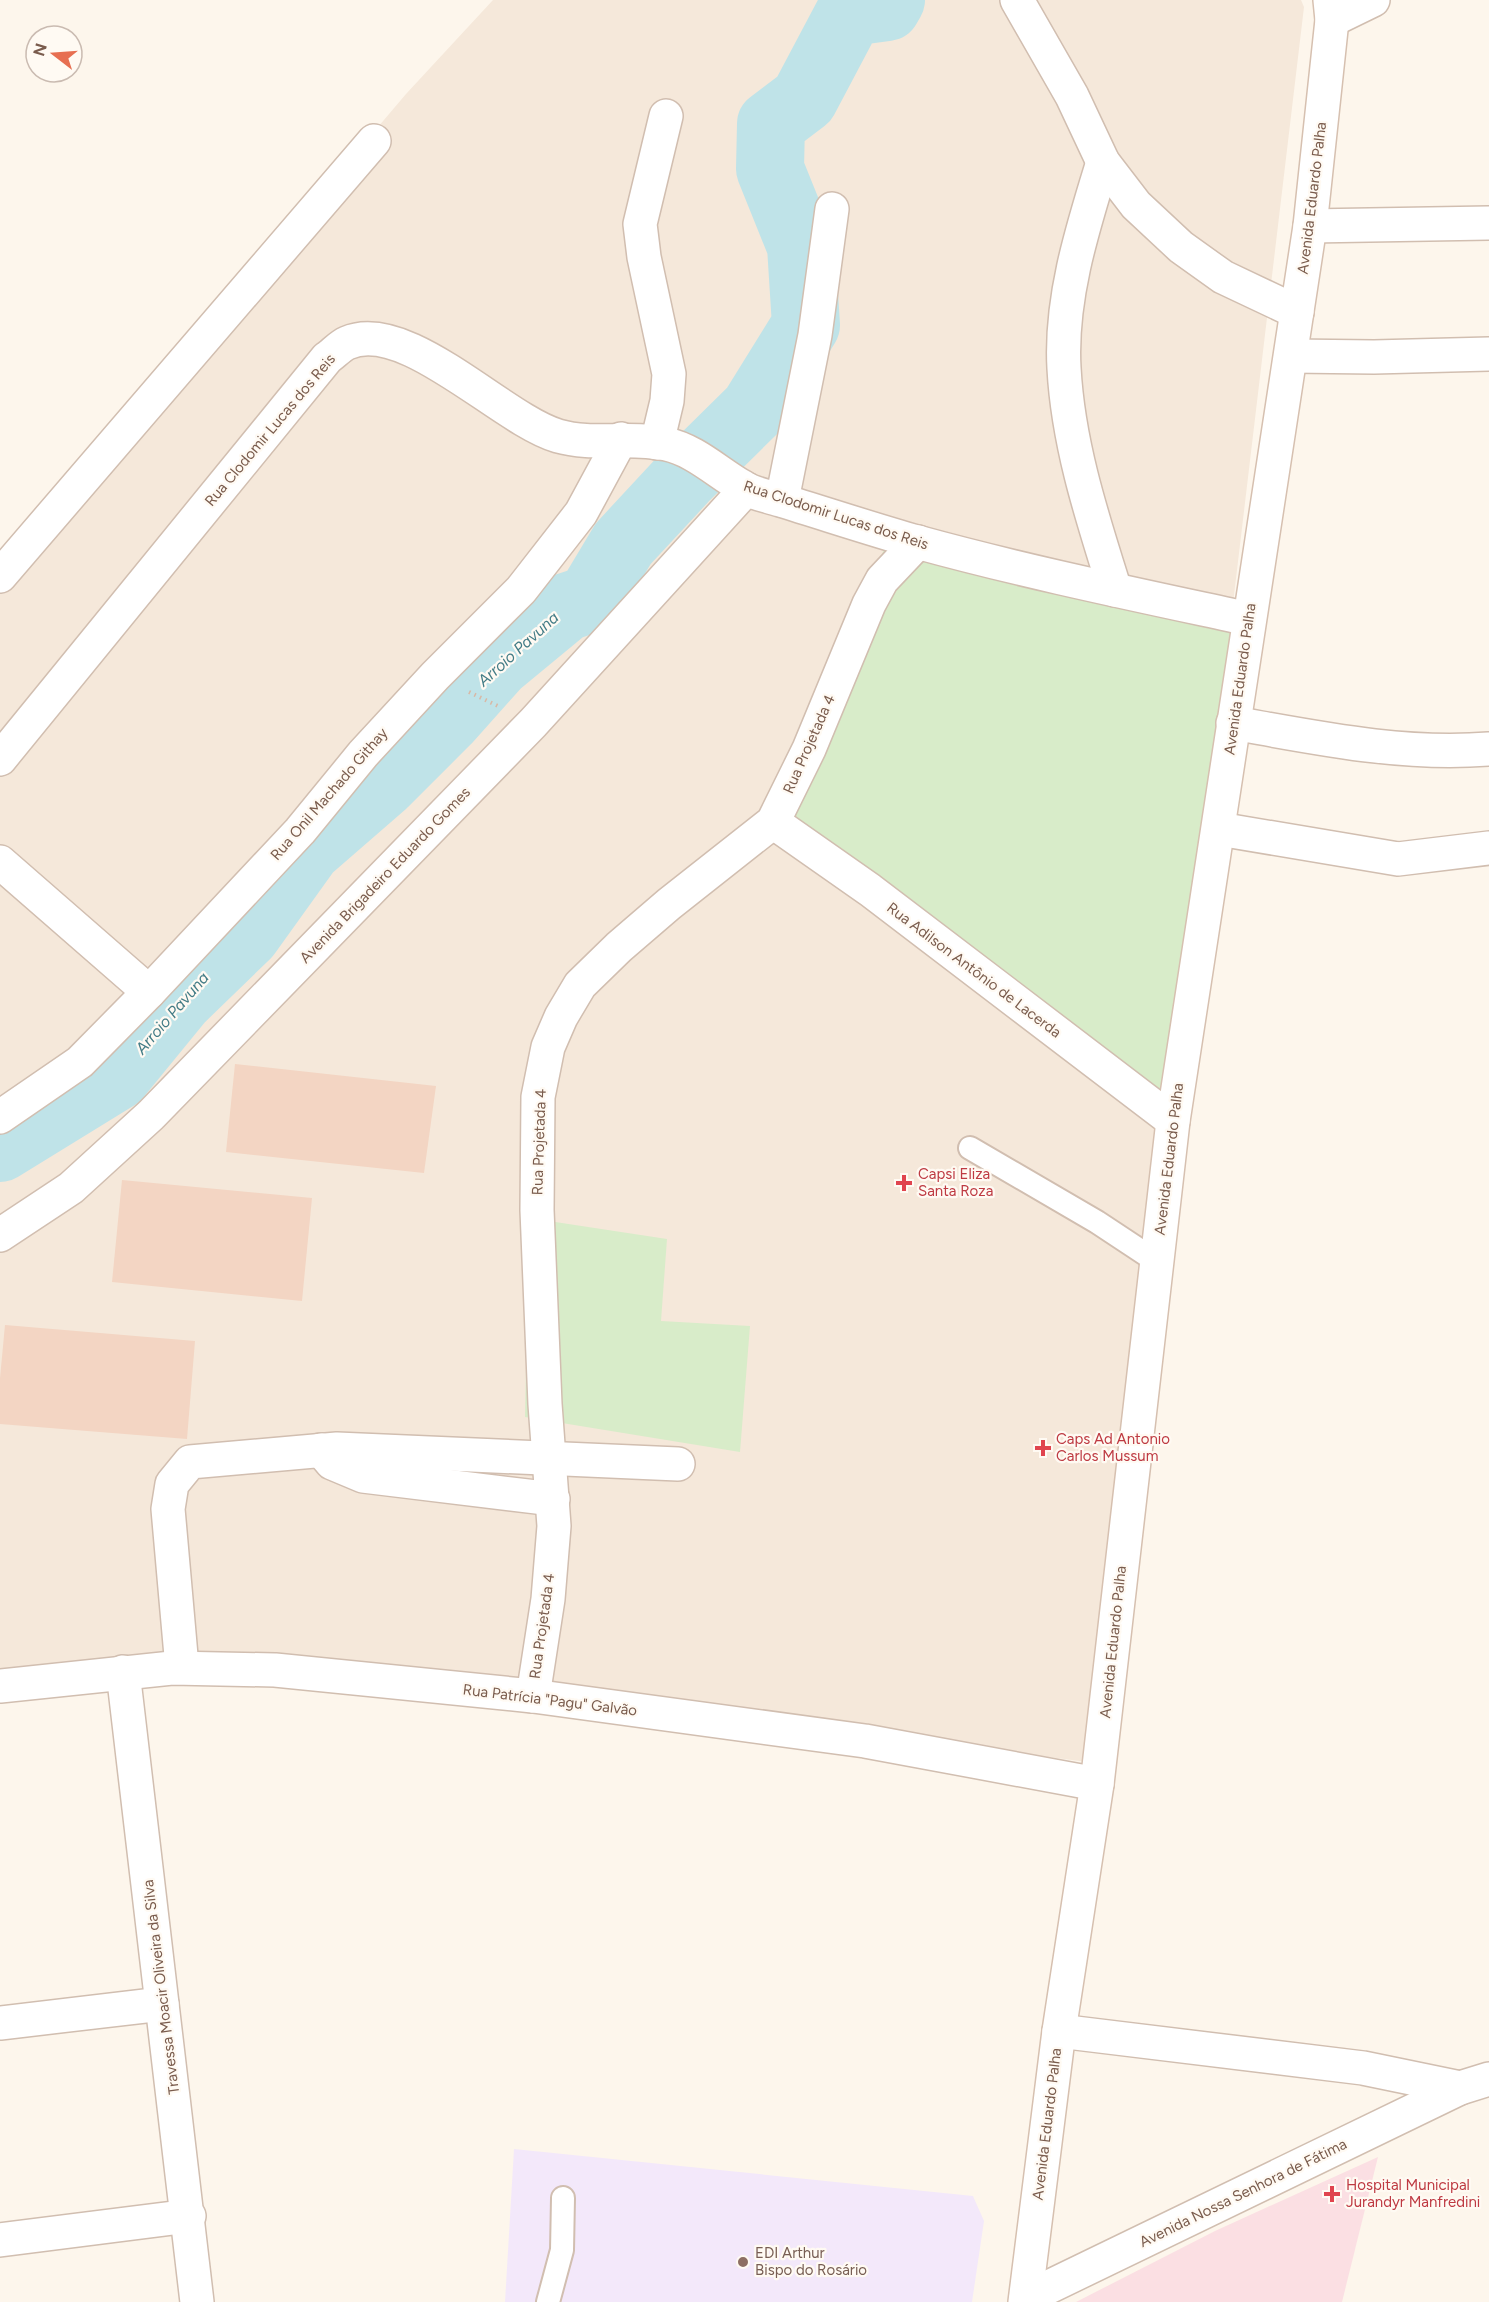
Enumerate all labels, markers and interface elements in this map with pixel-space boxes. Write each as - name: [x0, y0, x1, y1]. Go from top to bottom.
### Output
- north arrow: [24, 24, 84, 84]
- text: N: [29, 41, 51, 58]
- street label: Avenida Eduardo Palha: [1294, 121, 1330, 275]
- street label: Rua Clodomir Lucas dos Reis: [201, 350, 339, 510]
- street label: Rua Clodomir Lucas dos Reis: [741, 477, 931, 553]
- street label: Avenida Eduardo Palha: [1220, 602, 1260, 756]
- water label: Arroio Pavuna: [473, 608, 562, 691]
- street label: Rua Projetada 4: [779, 692, 839, 796]
- street label: Rua Onil Machado Githay: [267, 724, 392, 864]
- street label: Avenida Brigadeiro Eduardo Gomes: [296, 783, 474, 967]
- street label: Rua Adilson Antônio de Lacerda: [883, 899, 1065, 1041]
- water label: Arroio Pavuna: [131, 968, 213, 1059]
- street label: Avenida Eduardo Palha: [1151, 1082, 1187, 1236]
- street label: Rua Projetada 4: [528, 1088, 550, 1196]
- place label: Capsi Eliza Santa Roza: [918, 1165, 993, 1200]
- marker: Capsi Eliza Santa Roza: [895, 1174, 913, 1192]
- place label: Caps Ad Antonio Carlos Mussum: [1056, 1430, 1170, 1465]
- marker: Caps Ad Antonio Carlos Mussum: [1034, 1439, 1052, 1457]
- street label: Avenida Eduardo Palha: [1096, 1565, 1130, 1719]
- street label: Rua Projetada 4: [526, 1572, 558, 1680]
- street label: Rua Patrícia "Pagu" Galvão: [462, 1680, 638, 1720]
- street label: Travessa Moacir Oliveira da Silva: [139, 1879, 183, 2095]
- street label: Avenida Eduardo Palha: [1029, 2047, 1065, 2201]
- street label: Avenida Nossa Senhora de Fátima: [1136, 2135, 1350, 2251]
- place label: Hospital Municipal Jurandyr Manfredini: [1346, 2176, 1480, 2211]
- marker: Hospital Municipal Jurandyr Manfredini: [1323, 2185, 1341, 2203]
- place label: EDI Arthur Bispo do Rosário: [755, 2244, 867, 2279]
- marker: EDI Arthur Bispo do Rosário: [736, 2255, 750, 2269]

